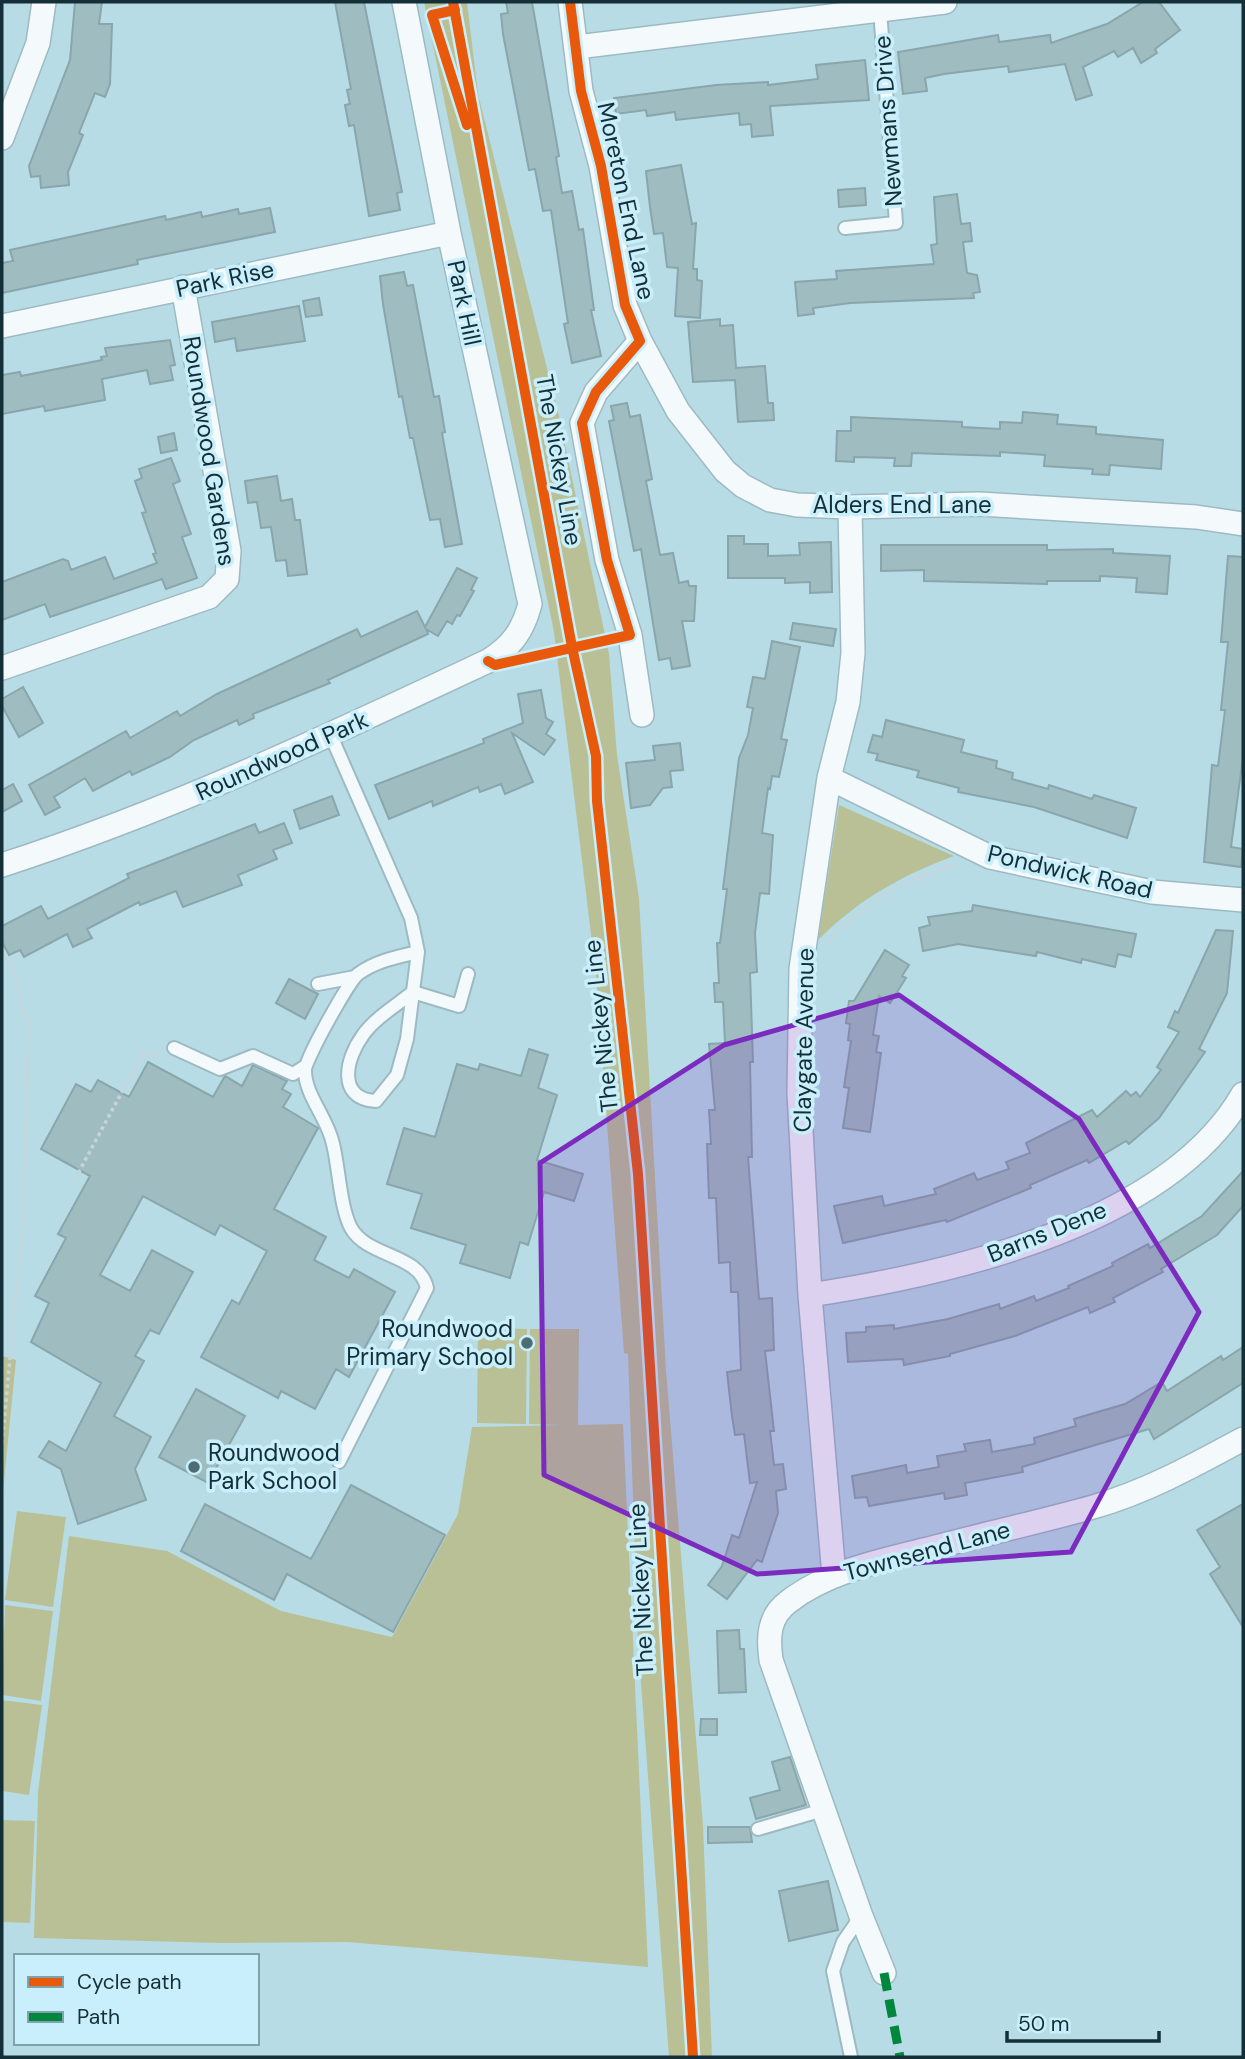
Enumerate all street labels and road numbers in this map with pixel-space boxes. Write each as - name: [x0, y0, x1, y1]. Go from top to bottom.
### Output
- street label: Newmans Drive: [866, 34, 909, 208]
- street label: Moreton End Lane: [590, 99, 663, 303]
- street label: Park Rise: [173, 253, 277, 304]
- street label: Park Hill: [440, 257, 489, 348]
- street label: Roundwood Gardens: [176, 334, 243, 568]
- street label: The Nickey Line: [529, 372, 590, 548]
- street label: Alders End Lane: [812, 489, 992, 520]
- street label: Roundwood Park: [191, 704, 373, 807]
- street label: Pondwick Road: [985, 837, 1156, 906]
- street label: The Nickey Line: [576, 938, 625, 1114]
- street label: Claygate Avenue: [786, 947, 821, 1133]
- street label: Barns Dene: [983, 1194, 1111, 1270]
- street label: The Nickey Line: [620, 1503, 661, 1677]
- street label: Townsend Lane: [840, 1513, 1014, 1588]

